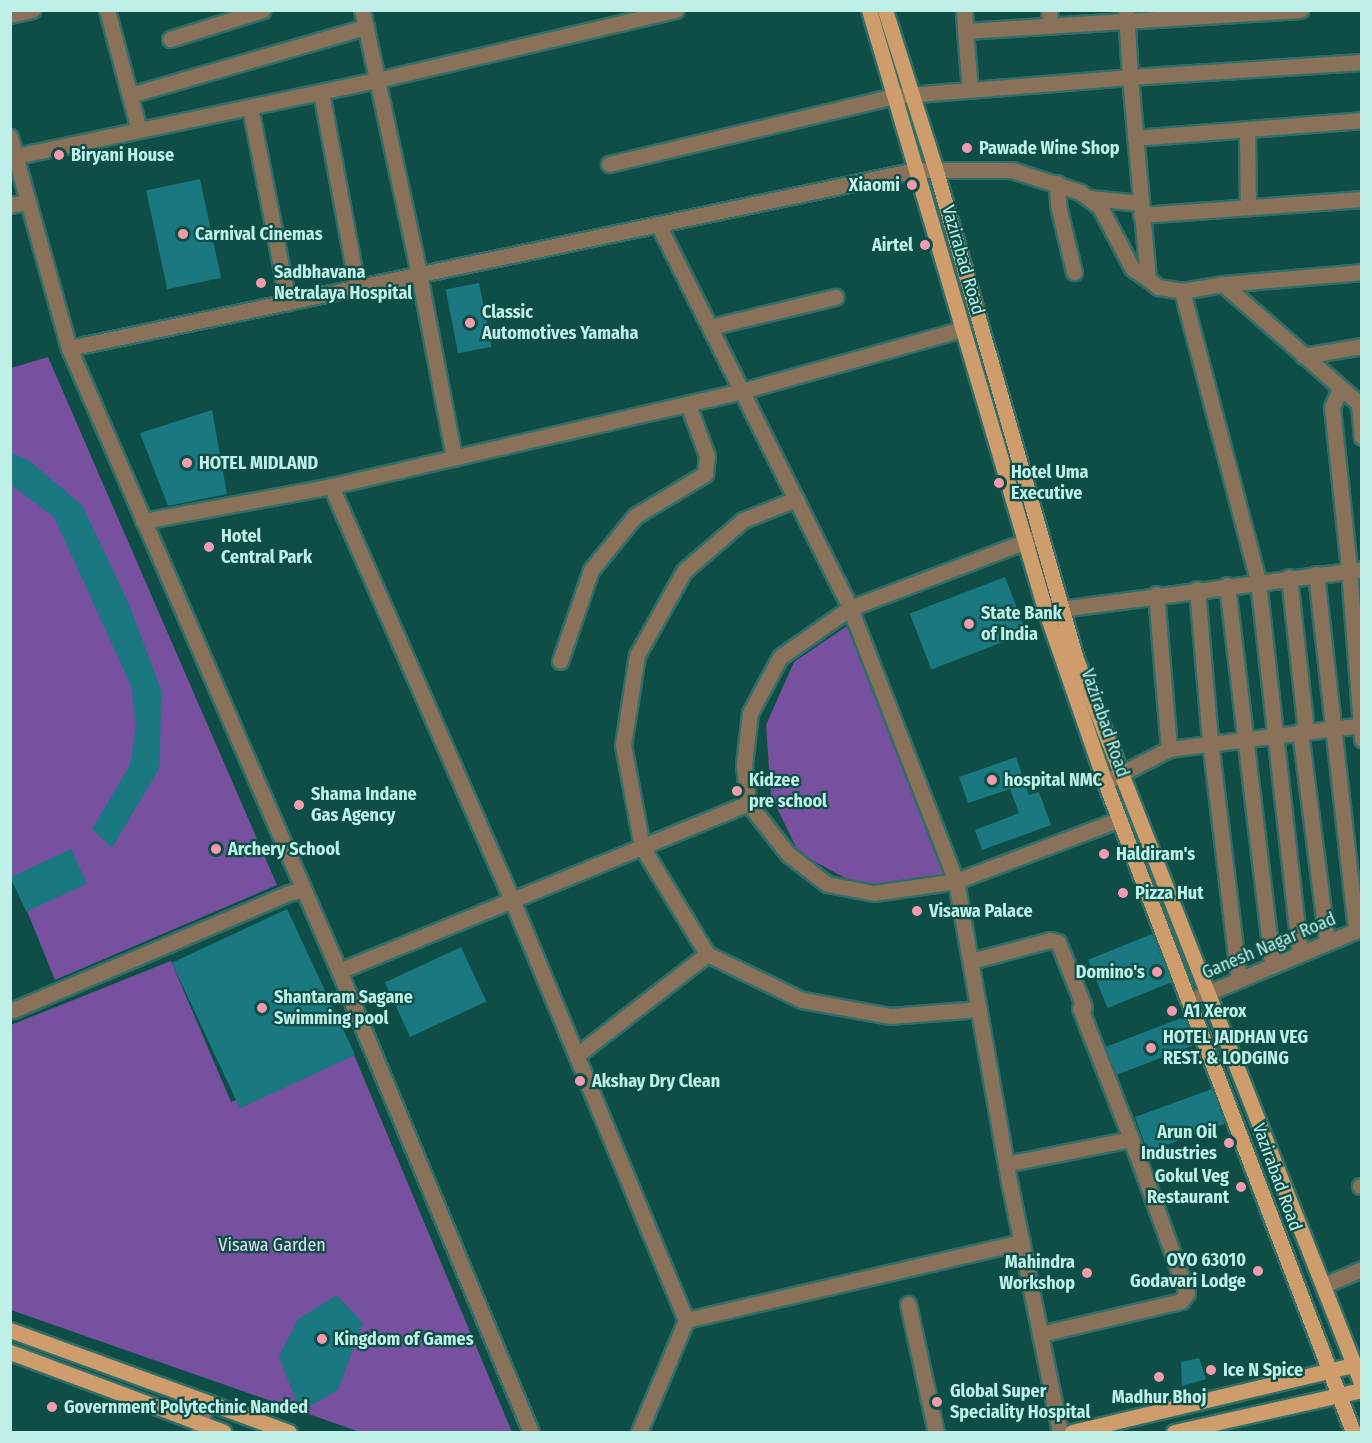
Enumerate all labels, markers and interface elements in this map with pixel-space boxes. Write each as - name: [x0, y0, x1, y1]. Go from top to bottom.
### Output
- place label: Pawade Wine Shop: [979, 137, 1120, 159]
- marker: Pawade Wine Shop: [960, 141, 974, 155]
- place label: Biryani House: [71, 144, 174, 166]
- marker: Biryani House: [52, 148, 66, 162]
- place label: Xiaomi: [849, 174, 900, 196]
- marker: Xiaomi: [905, 178, 919, 192]
- street label: Vazirabad Road: [937, 203, 989, 317]
- place label: Carnival Cinemas: [195, 223, 323, 245]
- marker: Carnival Cinemas: [176, 227, 190, 241]
- place label: Airtel: [872, 234, 913, 256]
- marker: Airtel: [918, 238, 932, 252]
- place label: Sadbhavana Netralaya Hospital: [274, 262, 412, 304]
- marker: Sadbhavana Netralaya Hospital: [252, 274, 270, 292]
- place label: Classic Automotives Yamaha: [482, 302, 638, 344]
- marker: Classic Automotives Yamaha: [463, 316, 477, 330]
- place label: HOTEL MIDLAND: [199, 452, 318, 474]
- marker: HOTEL MIDLAND: [180, 456, 194, 470]
- place label: Hotel Uma Executive: [1011, 462, 1088, 504]
- marker: Hotel Uma Executive: [992, 476, 1006, 490]
- place label: Hotel Central Park: [221, 526, 312, 568]
- marker: Hotel Central Park: [202, 540, 216, 554]
- place label: State Bank of India: [981, 603, 1062, 646]
- marker: State Bank of India: [962, 617, 976, 631]
- street label: Vazirabad Road: [1076, 666, 1134, 780]
- place label: hospital NMC: [1004, 769, 1102, 791]
- place label: Kidzee pre school: [749, 770, 827, 812]
- marker: hospital NMC: [985, 773, 999, 787]
- place label: Shama Indane Gas Agency: [311, 784, 417, 826]
- marker: Kidzee pre school: [730, 784, 744, 798]
- marker: Shama Indane Gas Agency: [292, 798, 306, 812]
- place label: Archery School: [228, 838, 340, 860]
- marker: Archery School: [209, 842, 223, 856]
- place label: Haldiram's: [1116, 843, 1195, 865]
- marker: Haldiram's: [1097, 847, 1111, 861]
- place label: Pizza Hut: [1135, 882, 1204, 904]
- marker: Pizza Hut: [1116, 886, 1130, 900]
- place label: Visawa Palace: [929, 900, 1033, 922]
- marker: Visawa Palace: [910, 904, 924, 918]
- street label: Ganesh Nagar Road: [1199, 908, 1339, 984]
- place label: Domino's: [1076, 961, 1145, 983]
- marker: Domino's: [1150, 965, 1164, 979]
- place label: Shantaram Sagane Swimming pool: [274, 987, 413, 1030]
- place label: A1 Xerox: [1184, 1000, 1246, 1022]
- marker: Shantaram Sagane Swimming pool: [255, 1001, 269, 1015]
- marker: A1 Xerox: [1165, 1004, 1179, 1018]
- place label: HOTEL JAIDHAN VEG REST. & LODGING: [1163, 1027, 1308, 1070]
- marker: HOTEL JAIDHAN VEG REST. & LODGING: [1144, 1041, 1158, 1055]
- place label: Akshay Dry Clean: [592, 1070, 720, 1092]
- marker: Akshay Dry Clean: [573, 1074, 587, 1088]
- street label: Vazirabad Road: [1248, 1120, 1306, 1234]
- place label: Arun Oil Industries: [1141, 1122, 1217, 1164]
- marker: Arun Oil Industries: [1222, 1136, 1236, 1150]
- place label: Gokul Veg Restaurant: [1147, 1166, 1229, 1208]
- marker: Gokul Veg Restaurant: [1234, 1180, 1248, 1194]
- park label: Visawa Garden: [218, 1234, 326, 1256]
- place label: OYO 63010 Godavari Lodge: [1130, 1250, 1246, 1292]
- place label: Mahindra Workshop: [999, 1252, 1075, 1294]
- marker: OYO 63010 Godavari Lodge: [1251, 1264, 1265, 1278]
- marker: Mahindra Workshop: [1080, 1266, 1094, 1280]
- place label: Kingdom of Games: [334, 1328, 474, 1350]
- marker: Kingdom of Games: [315, 1332, 329, 1346]
- place label: Ice N Spice: [1223, 1359, 1303, 1381]
- marker: Ice N Spice: [1204, 1363, 1218, 1377]
- marker: Madhur Bhoj: [1152, 1370, 1166, 1384]
- place label: Global Super Speciality Hospital: [950, 1381, 1090, 1424]
- place label: Madhur Bhoj: [1112, 1386, 1206, 1408]
- marker: Global Super Speciality Hospital: [928, 1393, 946, 1411]
- place label: Government Polytechnic Nanded: [64, 1396, 308, 1418]
- marker: Government Polytechnic Nanded: [45, 1400, 59, 1414]

